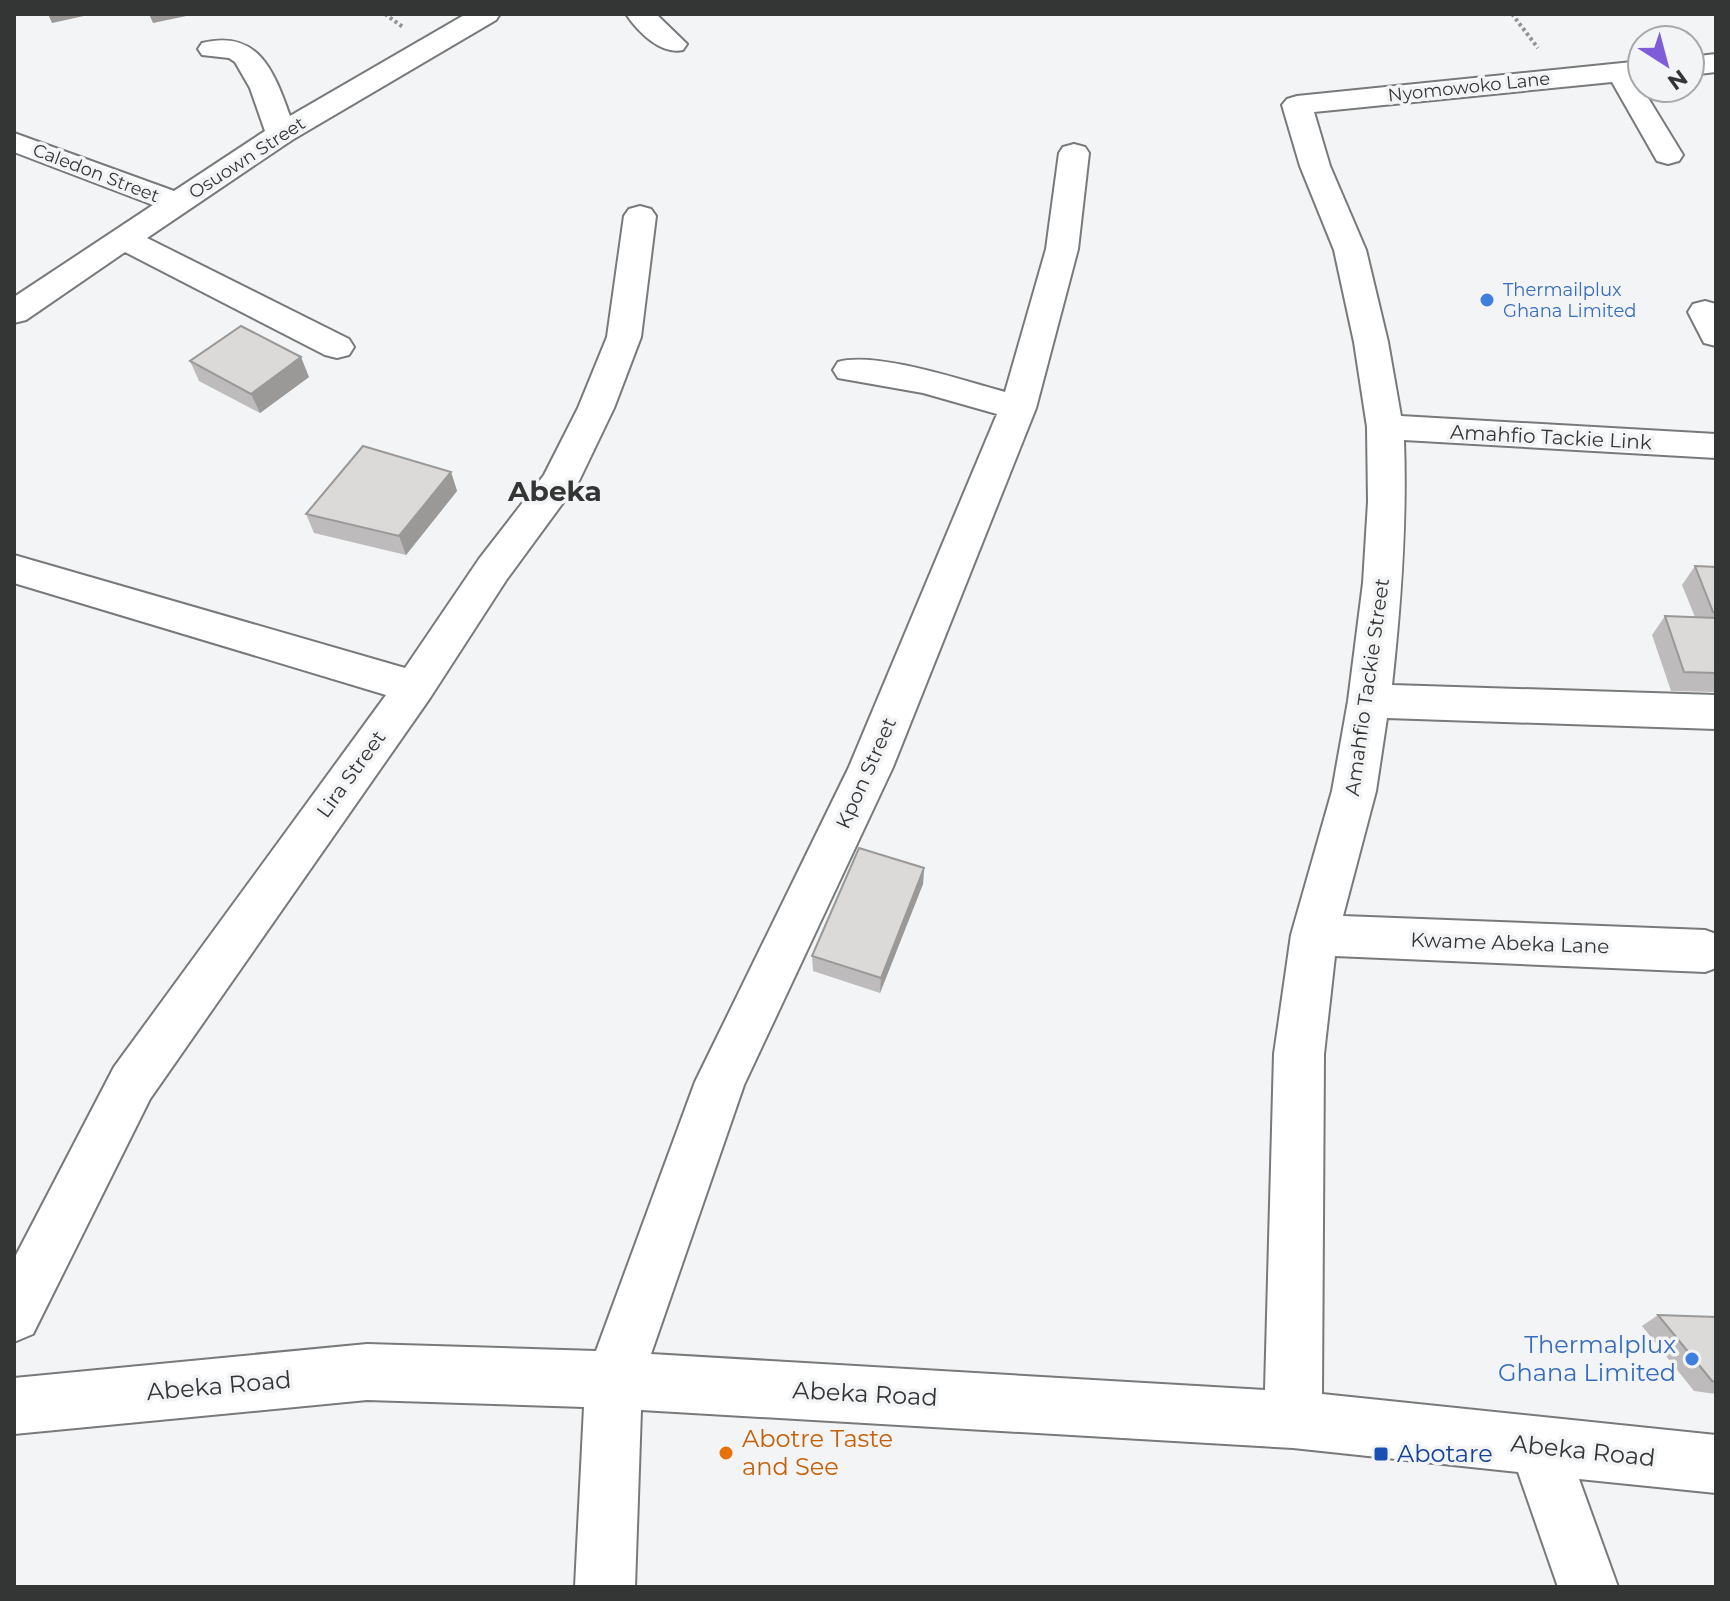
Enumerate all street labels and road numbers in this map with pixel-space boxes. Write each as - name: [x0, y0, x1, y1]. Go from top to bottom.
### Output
- street label: Nyomowoko Lane: [1387, 68, 1551, 106]
- street label: Osuown Street: [185, 112, 309, 204]
- street label: Caledon Street: [30, 139, 162, 207]
- street label: Amahfio Tackie Link: [1450, 420, 1653, 454]
- street label: Amahfio Tackie Street: [1340, 577, 1394, 797]
- street label: Kpon Street: [831, 714, 901, 832]
- street label: Lira Street: [311, 726, 391, 822]
- street label: Kwame Abeka Lane: [1410, 928, 1610, 958]
- street label: Abeka Road: [145, 1365, 293, 1406]
- street label: Abeka Road: [792, 1375, 938, 1412]
- street label: Abeka Road: [1509, 1428, 1657, 1473]

